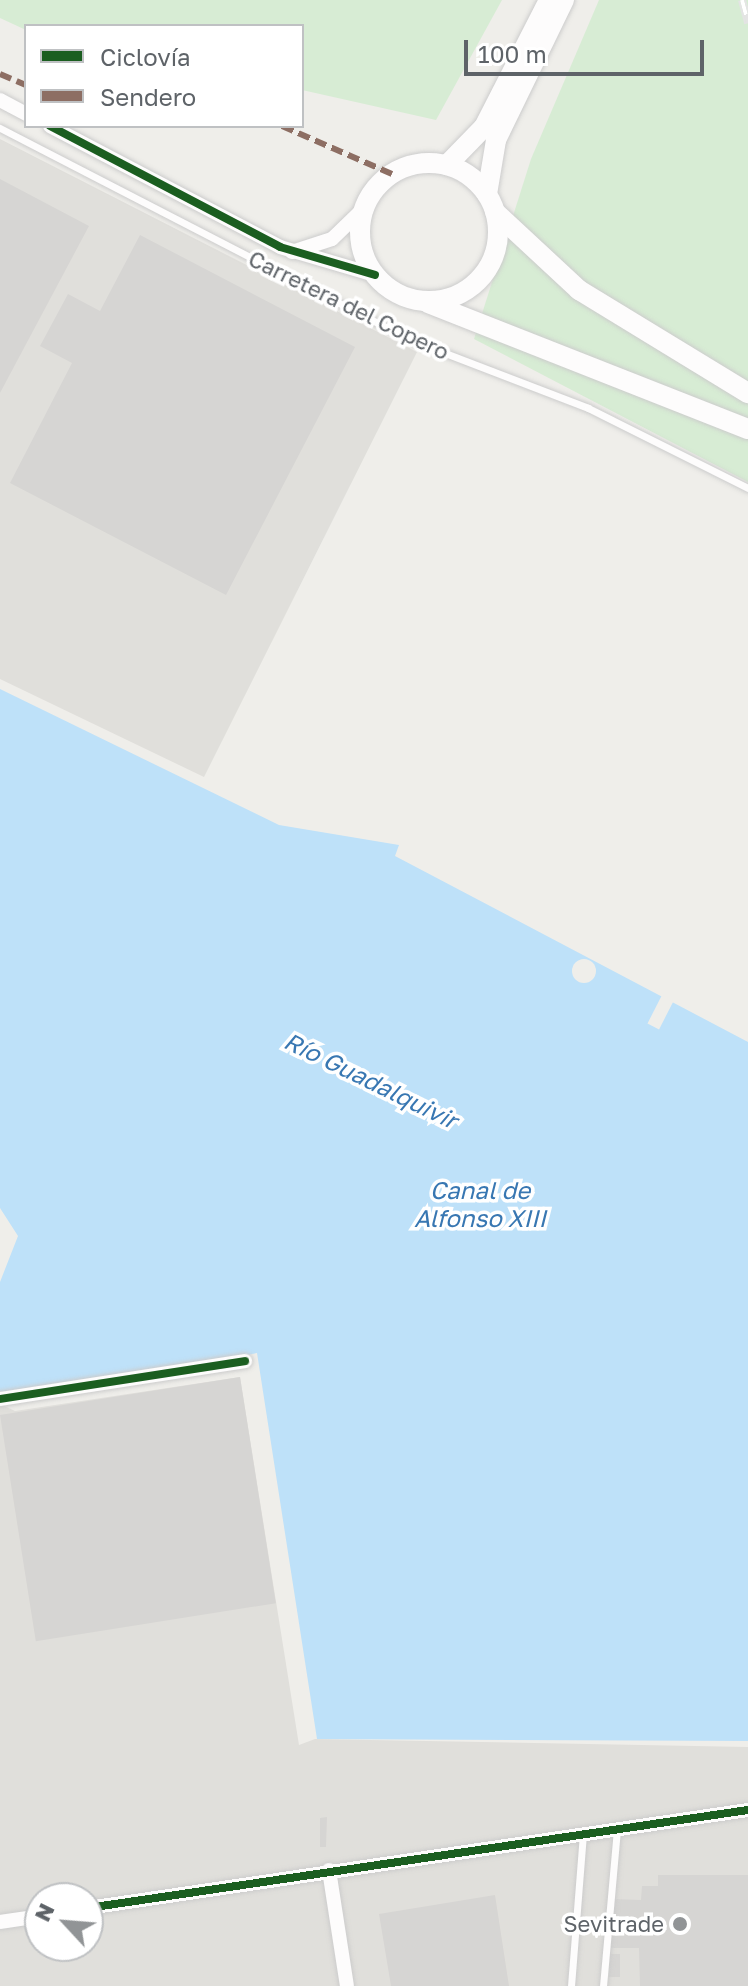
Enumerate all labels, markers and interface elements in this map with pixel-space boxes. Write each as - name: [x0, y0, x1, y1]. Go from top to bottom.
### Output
- legend: [24, 24, 304, 128]
- scale bar: [468, 24, 708, 74]
- text: 100 m: [478, 39, 547, 68]
- text: Ciclovía: [100, 42, 191, 71]
- text: Sendero: [100, 82, 196, 111]
- street label: Carretera del Copero: [244, 245, 454, 365]
- water label: Río Guadalquivir: [280, 1026, 462, 1134]
- water label: Canal de Alfonso XIII: [414, 1176, 546, 1232]
- north arrow: [24, 1882, 104, 1962]
- text: N: [28, 1899, 60, 1926]
- place label: Sevitrade: [564, 1911, 664, 1937]
- marker: Sevitrade: [671, 1915, 689, 1933]

